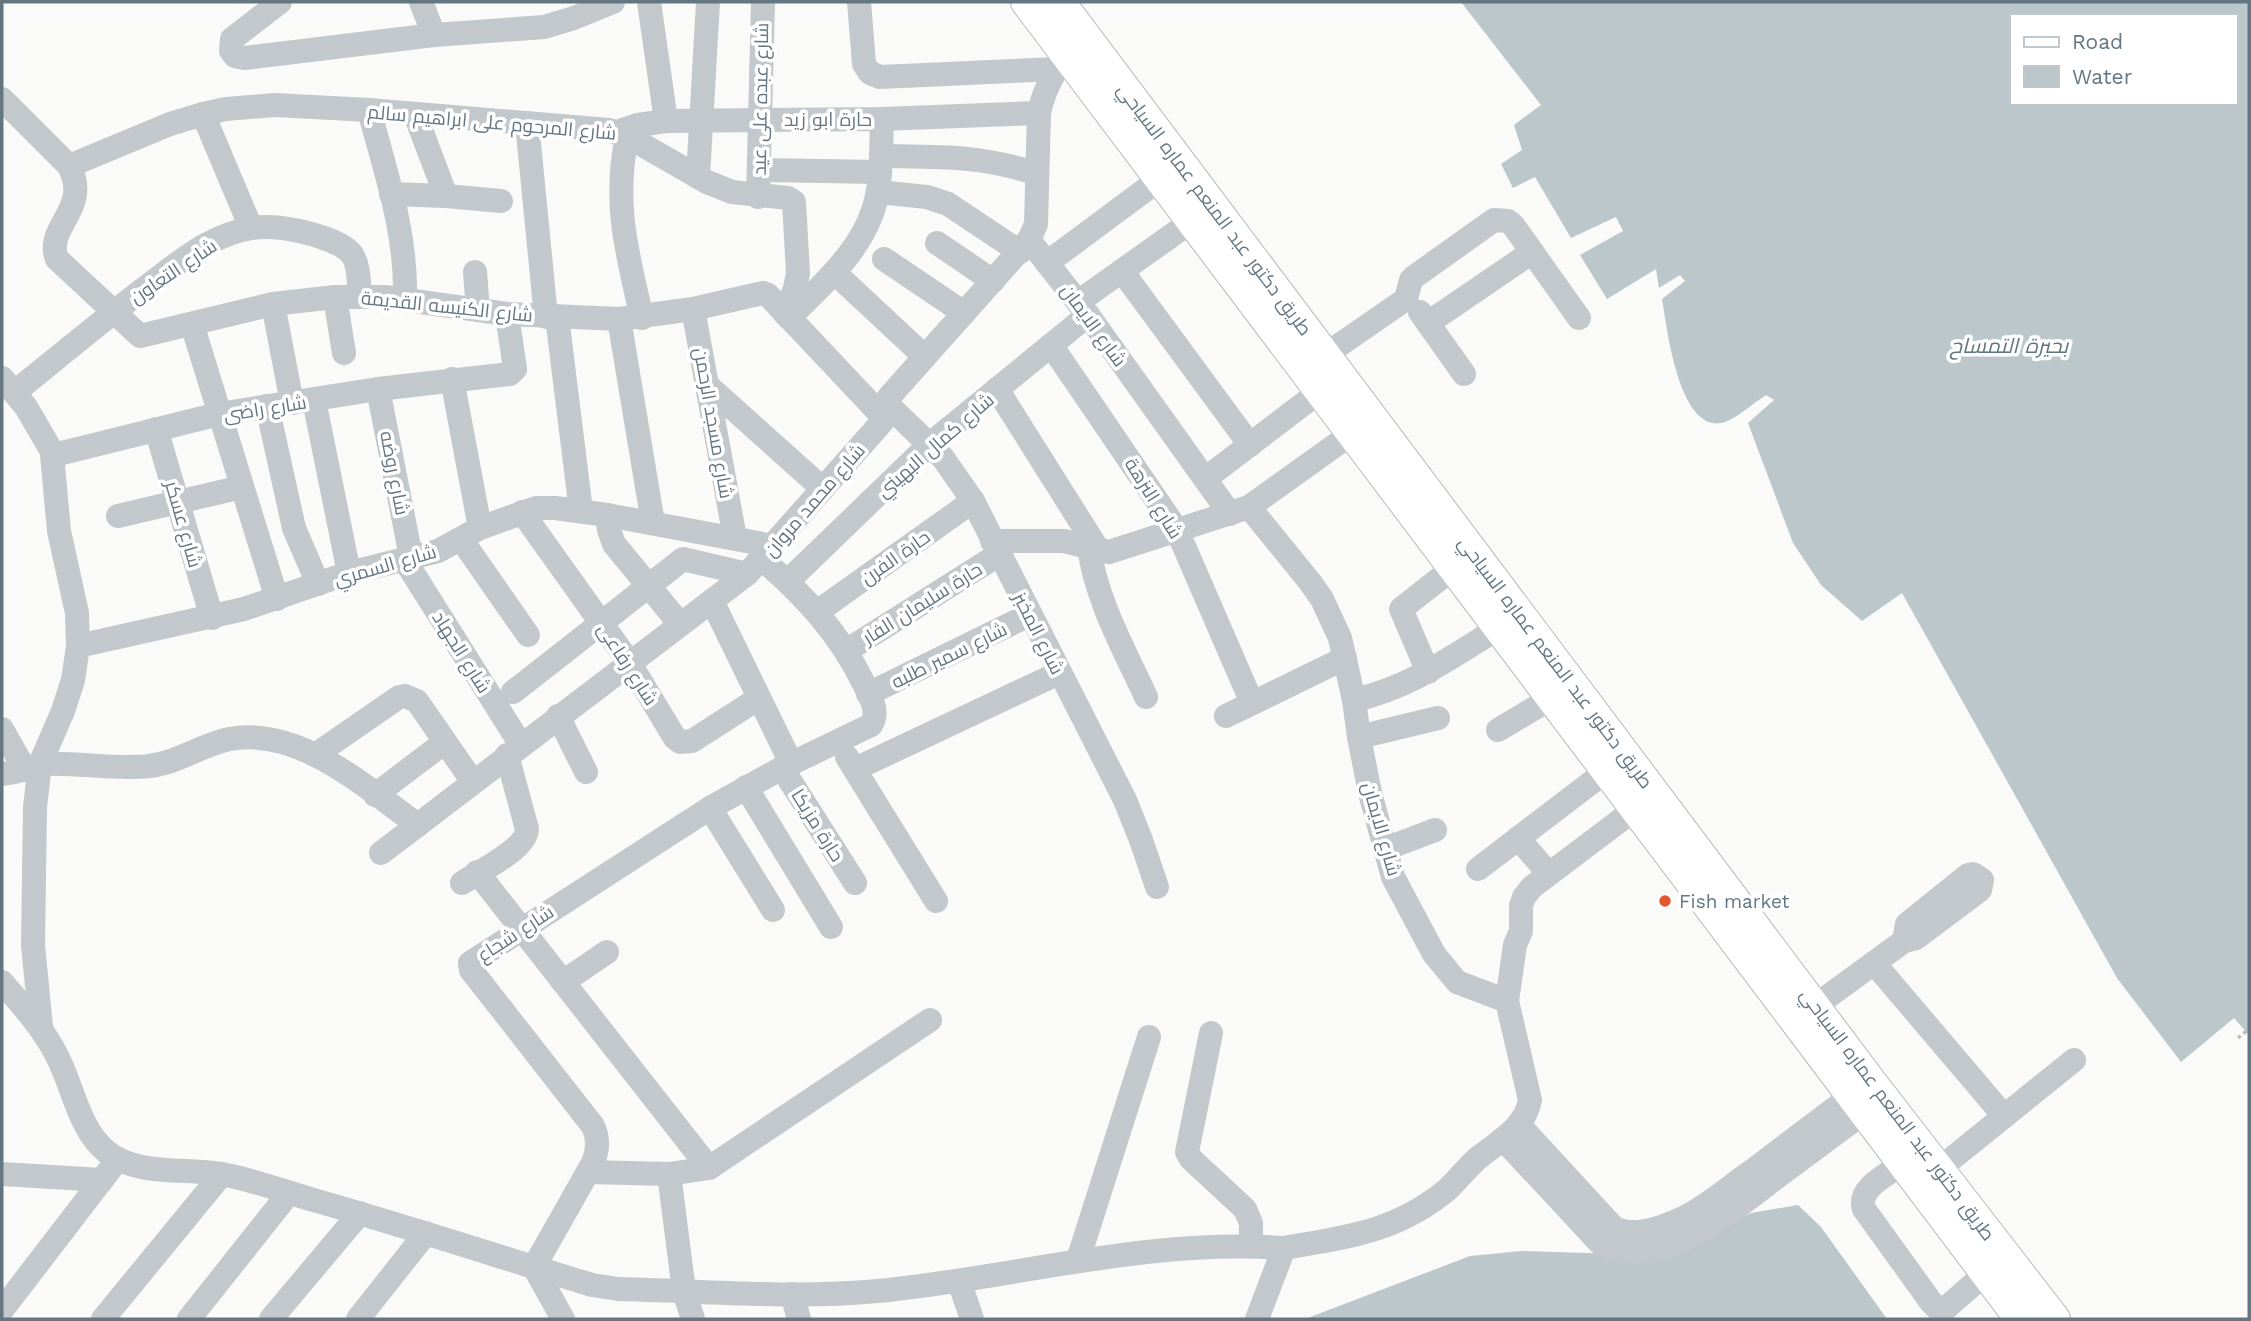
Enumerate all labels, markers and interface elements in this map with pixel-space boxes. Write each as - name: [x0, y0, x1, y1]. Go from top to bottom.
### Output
- legend: [2010, 14, 2237, 105]
- street label: شارع عبده على عيد: [748, 23, 775, 176]
- text: Road: [2072, 29, 2123, 54]
- text: Water: [2072, 64, 2133, 89]
- street label: طريق دكتور عبد المنعم عماره السياحي: [1110, 79, 1317, 342]
- street label: شارع المرحوم على ابراهيم سالم: [366, 100, 617, 147]
- street label: حارة ابو زيد: [784, 108, 872, 131]
- street label: شارع التعاون: [125, 234, 222, 311]
- street label: شارع الايمان: [1054, 279, 1131, 372]
- street label: شارع الكنيسه القديمة: [360, 286, 534, 329]
- water label: بحيرة التمساح: [1949, 333, 2070, 360]
- street label: شارع مسجد الرحمن: [687, 346, 738, 501]
- street label: شارع كمال البهيني: [872, 388, 1001, 505]
- street label: شارع راضى: [222, 391, 308, 428]
- street label: شارع روضه: [373, 429, 414, 517]
- street label: شارع محمد مروان: [759, 439, 871, 563]
- street label: شارع النزهة: [1118, 454, 1187, 544]
- street label: شارع عسكر: [158, 477, 207, 571]
- street label: حارة الفرن: [856, 525, 934, 590]
- street label: طريق دكتور عبد المنعم عماره السياحي: [1451, 532, 1658, 795]
- street label: شارع السمري: [331, 540, 440, 594]
- street label: حارة سليمان الفار: [857, 558, 986, 650]
- street label: شارع المخبز: [1006, 587, 1069, 679]
- street label: شارع الجهاد: [426, 607, 496, 699]
- street label: شارع سمير طلبه: [888, 617, 1012, 695]
- street label: شارع رفاعى: [591, 619, 663, 711]
- street label: شارع الايمان: [1355, 779, 1406, 879]
- street label: حارة مزيكا: [786, 785, 849, 866]
- place label: Fish market: [1679, 890, 1790, 913]
- marker: Fish market: [1657, 893, 1673, 909]
- street label: شارع شجاع: [473, 900, 559, 968]
- street label: طريق دكتور عبد المنعم عماره السياحي: [1793, 984, 2000, 1247]

